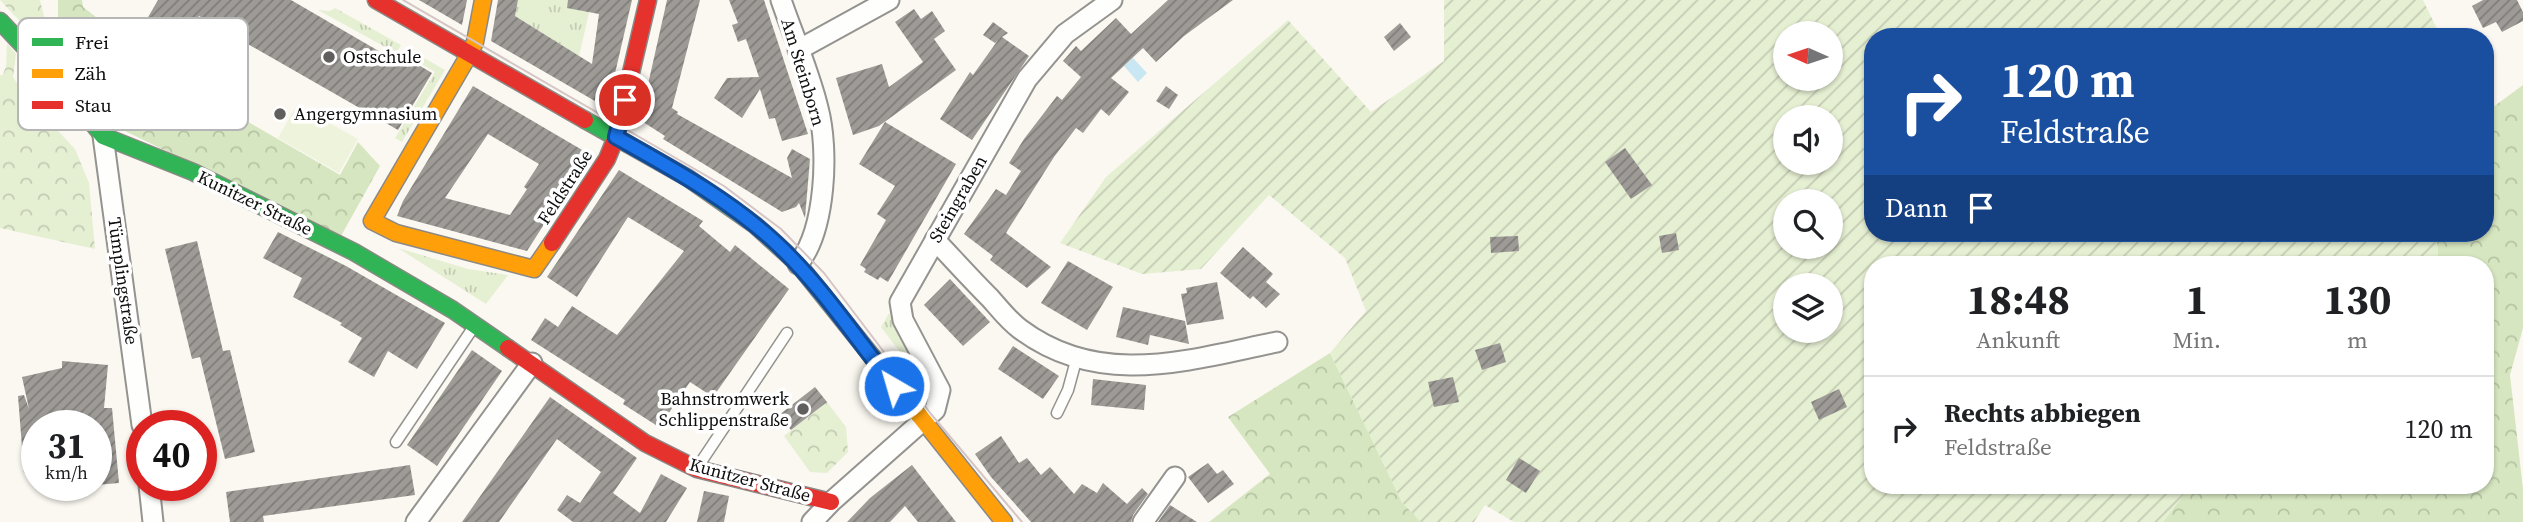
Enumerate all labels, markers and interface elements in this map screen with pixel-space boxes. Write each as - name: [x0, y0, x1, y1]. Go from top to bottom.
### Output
- street label: Am Steinborn: [775, 15, 832, 129]
- legend: [18, 18, 248, 130]
- north arrow: [1773, 21, 1843, 91]
- map controls: [1773, 21, 1843, 343]
- text: Frei: [75, 29, 109, 55]
- place label: Ostschule: [343, 44, 422, 69]
- text: 120 m: [2000, 46, 2135, 113]
- marker: Ostschule: [321, 49, 337, 65]
- icon: right: [1885, 56, 1976, 147]
- text: Zäh: [75, 60, 107, 86]
- pin: [595, 70, 655, 130]
- icon: arrive: [606, 81, 644, 119]
- text: Stau: [75, 92, 111, 118]
- place label: Angergymnasium: [294, 101, 438, 126]
- button: sound: [1773, 105, 1843, 175]
- marker: Angergymnasium: [272, 106, 288, 122]
- text: Feldstraße: [2000, 110, 2150, 154]
- street label: Feldstraße: [531, 145, 598, 229]
- street label: Steingraben: [923, 151, 993, 247]
- street label: Kunitzer Straße: [194, 164, 317, 241]
- button: search: [1773, 189, 1843, 259]
- icon: arrive: [1962, 189, 2000, 227]
- text: Dann: [1885, 190, 1948, 226]
- street label: Tümplingstraße: [102, 216, 145, 346]
- text: 18:48: [1966, 270, 2070, 328]
- text: 1: [2185, 270, 2208, 328]
- text: 130: [2323, 270, 2392, 328]
- button: layers: [1773, 273, 1843, 343]
- text: Ankunft: [1976, 324, 2060, 356]
- text: Min.: [2172, 324, 2221, 356]
- text: m: [2347, 324, 2368, 356]
- position arrow: [857, 349, 931, 423]
- place label: Bahnstromwerk Schlippenstraße: [659, 386, 789, 432]
- text: Rechts abbiegen: [1944, 395, 2141, 431]
- marker: Bahnstromwerk Schlippenstraße: [795, 401, 811, 417]
- speed limit sign: 40: [126, 410, 217, 501]
- icon: right: [1885, 410, 1923, 448]
- text: 120 m: [2405, 411, 2473, 447]
- text: 31: [48, 422, 85, 470]
- text: Feldstraße: [1944, 431, 2052, 463]
- street label: Kunitzer Straße: [687, 451, 814, 508]
- text: km/h: [45, 460, 88, 485]

